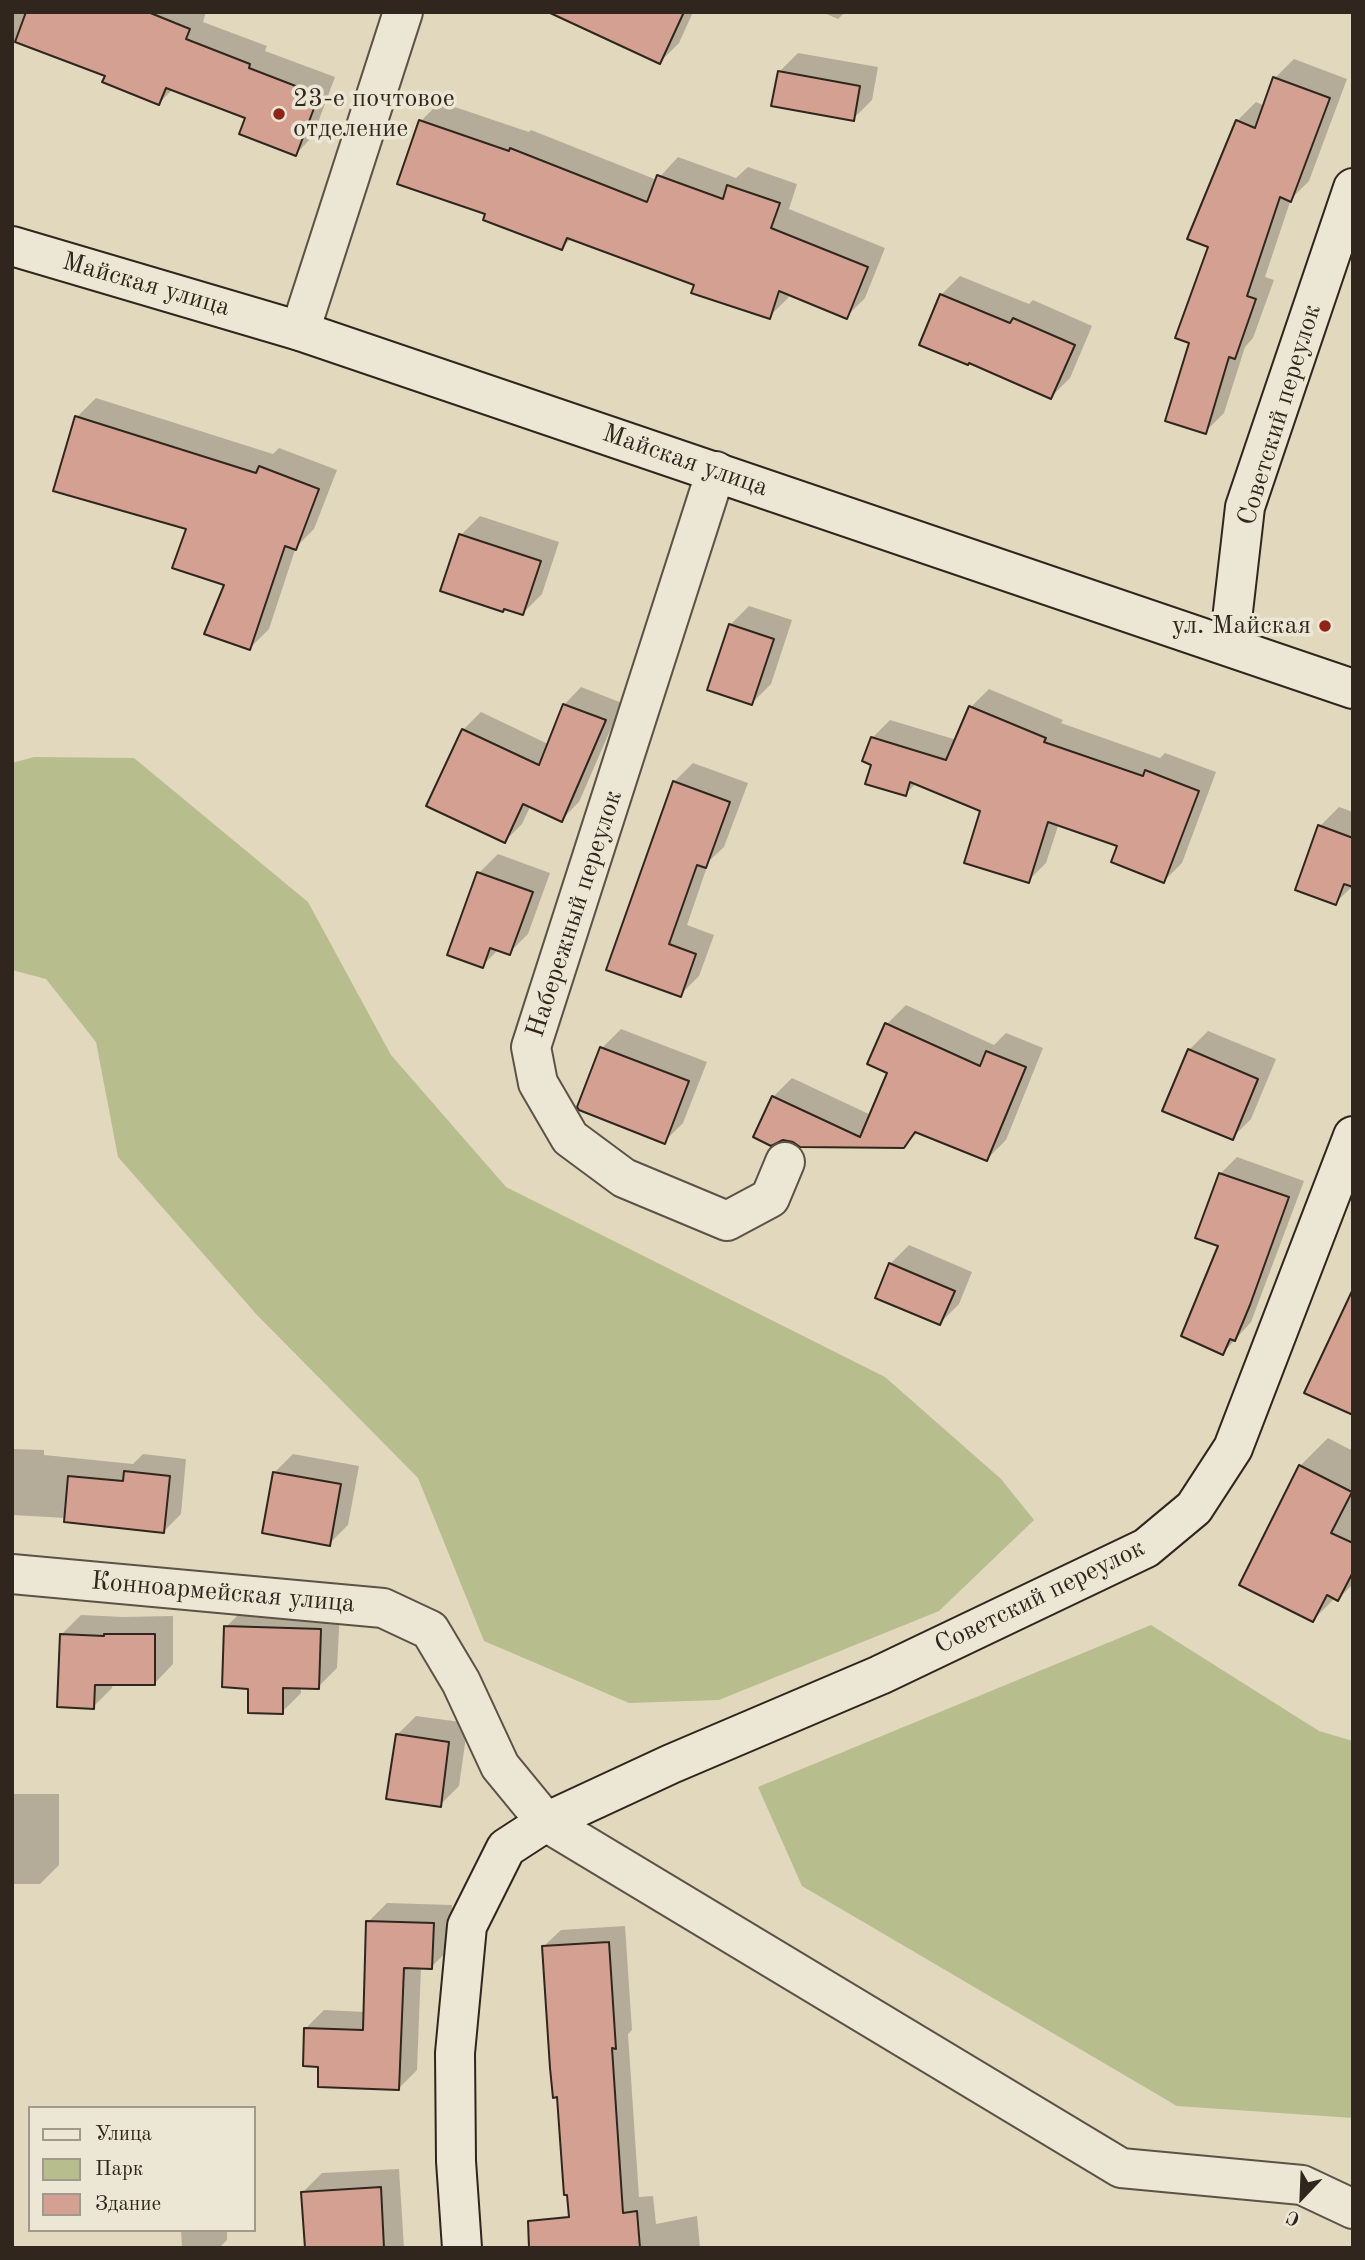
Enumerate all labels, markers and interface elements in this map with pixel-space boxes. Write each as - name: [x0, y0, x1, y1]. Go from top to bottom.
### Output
- place label: 23-е почтовое отделение: [293, 83, 455, 144]
- marker: 23-е почтовое отделение: [271, 106, 287, 122]
- street label: Майская улица: [58, 246, 234, 324]
- street label: Советский переулок: [1232, 301, 1328, 529]
- street label: Майская улица: [598, 418, 772, 504]
- place label: ул. Майская: [1172, 610, 1311, 642]
- marker: ул. Майская: [1317, 618, 1333, 634]
- street label: Набережный переулок: [520, 787, 630, 1041]
- street label: Советский переулок: [930, 1533, 1150, 1661]
- street label: Конноармейская улица: [90, 1566, 356, 1620]
- legend: [28, 2106, 256, 2232]
- text: Улица: [95, 2124, 152, 2145]
- text: Парк: [95, 2159, 143, 2180]
- north arrow: [1267, 2162, 1337, 2232]
- text: Здание: [95, 2194, 161, 2215]
- text: С: [1284, 2206, 1303, 2228]

